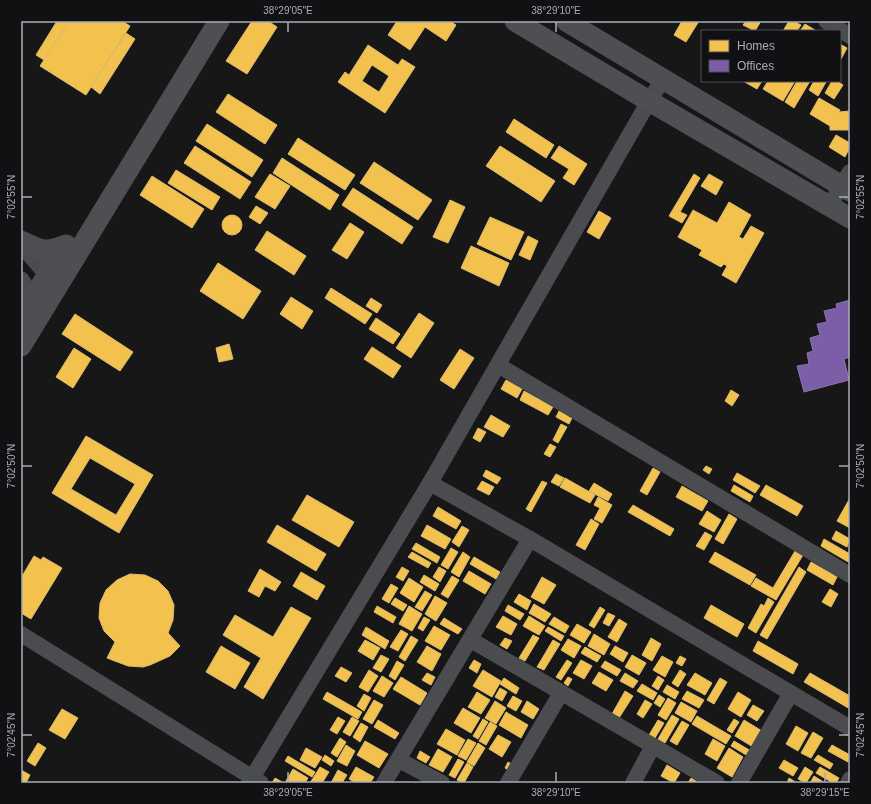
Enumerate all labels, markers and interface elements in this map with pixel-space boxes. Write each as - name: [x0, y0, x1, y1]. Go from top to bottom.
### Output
- text: 38°29'05"E: [263, 5, 313, 16]
- text: 38°29'10"E: [531, 5, 581, 16]
- legend: [701, 30, 841, 82]
- text: Homes: [737, 39, 775, 53]
- text: Offices: [737, 59, 774, 73]
- text: 7°02'55"N: [6, 175, 17, 219]
- text: 7°02'55"N: [855, 175, 866, 219]
- text: 7°02'50"N: [6, 444, 17, 488]
- text: 7°02'50"N: [855, 444, 866, 488]
- text: 7°02'45"N: [6, 713, 17, 757]
- text: 7°02'45"N: [855, 713, 866, 757]
- text: 38°29'05"E: [263, 787, 313, 798]
- text: 38°29'10"E: [531, 787, 581, 798]
- text: 38°29'15"E: [800, 787, 850, 798]

